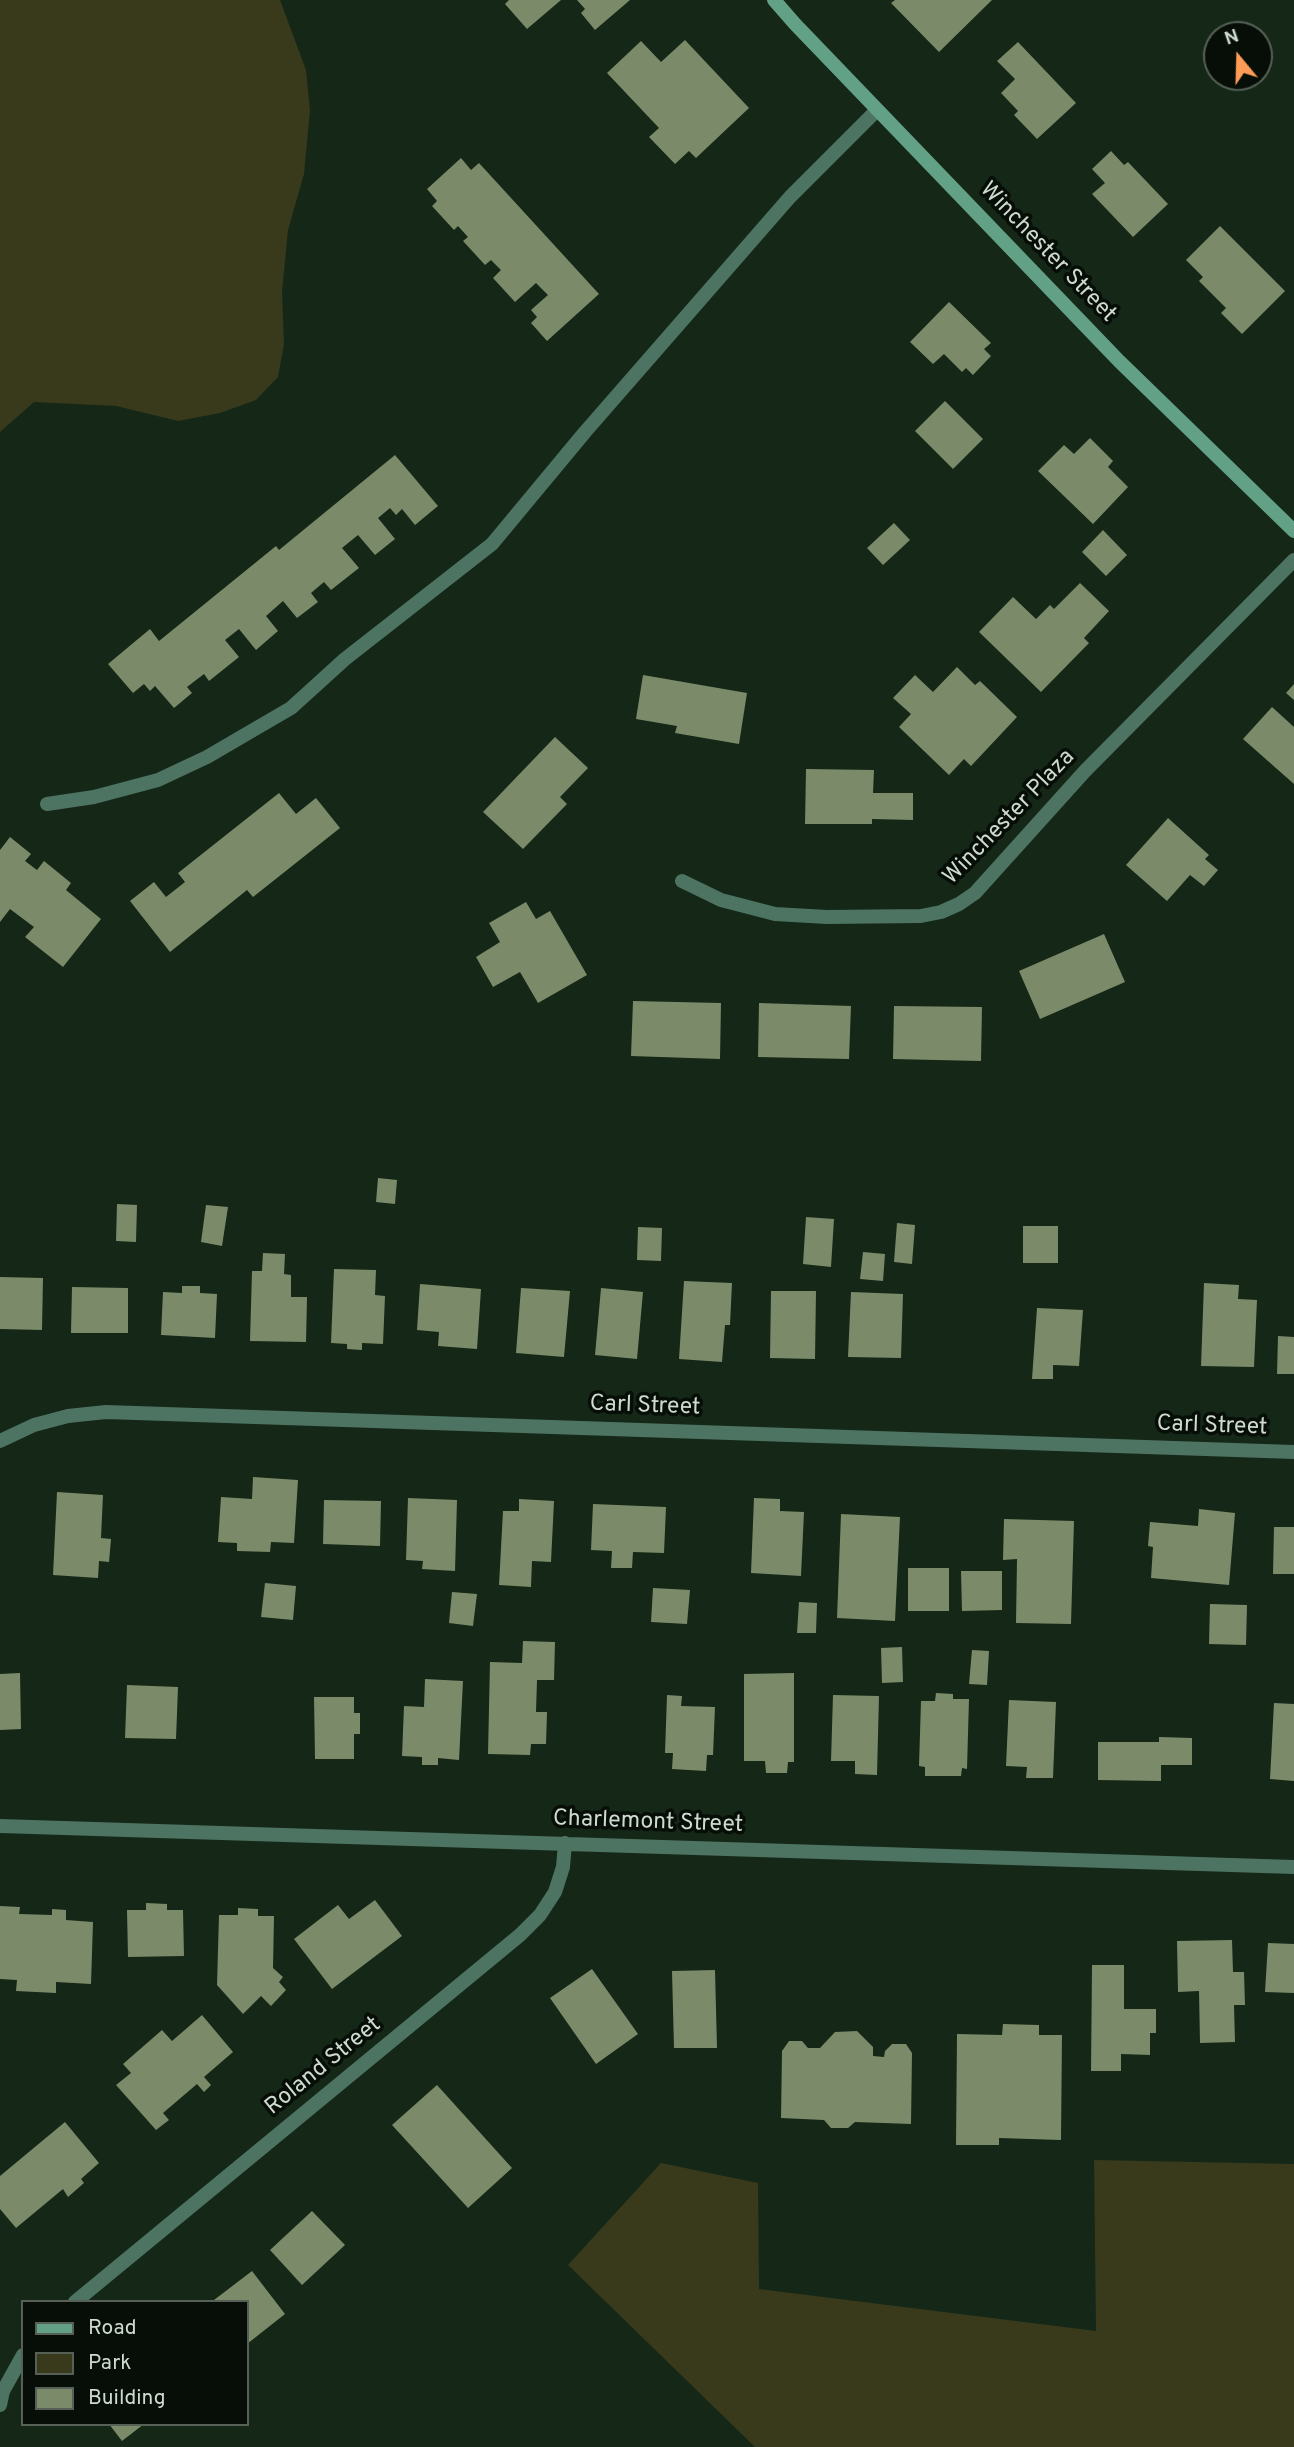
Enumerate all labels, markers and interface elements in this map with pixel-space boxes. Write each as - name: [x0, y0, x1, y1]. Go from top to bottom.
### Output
- north arrow: [1203, 21, 1273, 91]
- text: N: [1221, 24, 1242, 52]
- street label: Winchester Street: [973, 177, 1121, 329]
- street label: Winchester Plaza: [938, 745, 1082, 891]
- street label: Carl Street: [589, 1391, 701, 1423]
- street label: Carl Street: [1156, 1411, 1268, 1443]
- street label: Charlemont Street: [552, 1806, 744, 1840]
- street label: Roland Street: [261, 2012, 387, 2122]
- legend: [21, 2300, 248, 2426]
- text: Road: [88, 2315, 137, 2342]
- text: Park: [88, 2350, 131, 2377]
- text: Building: [88, 2385, 166, 2412]

